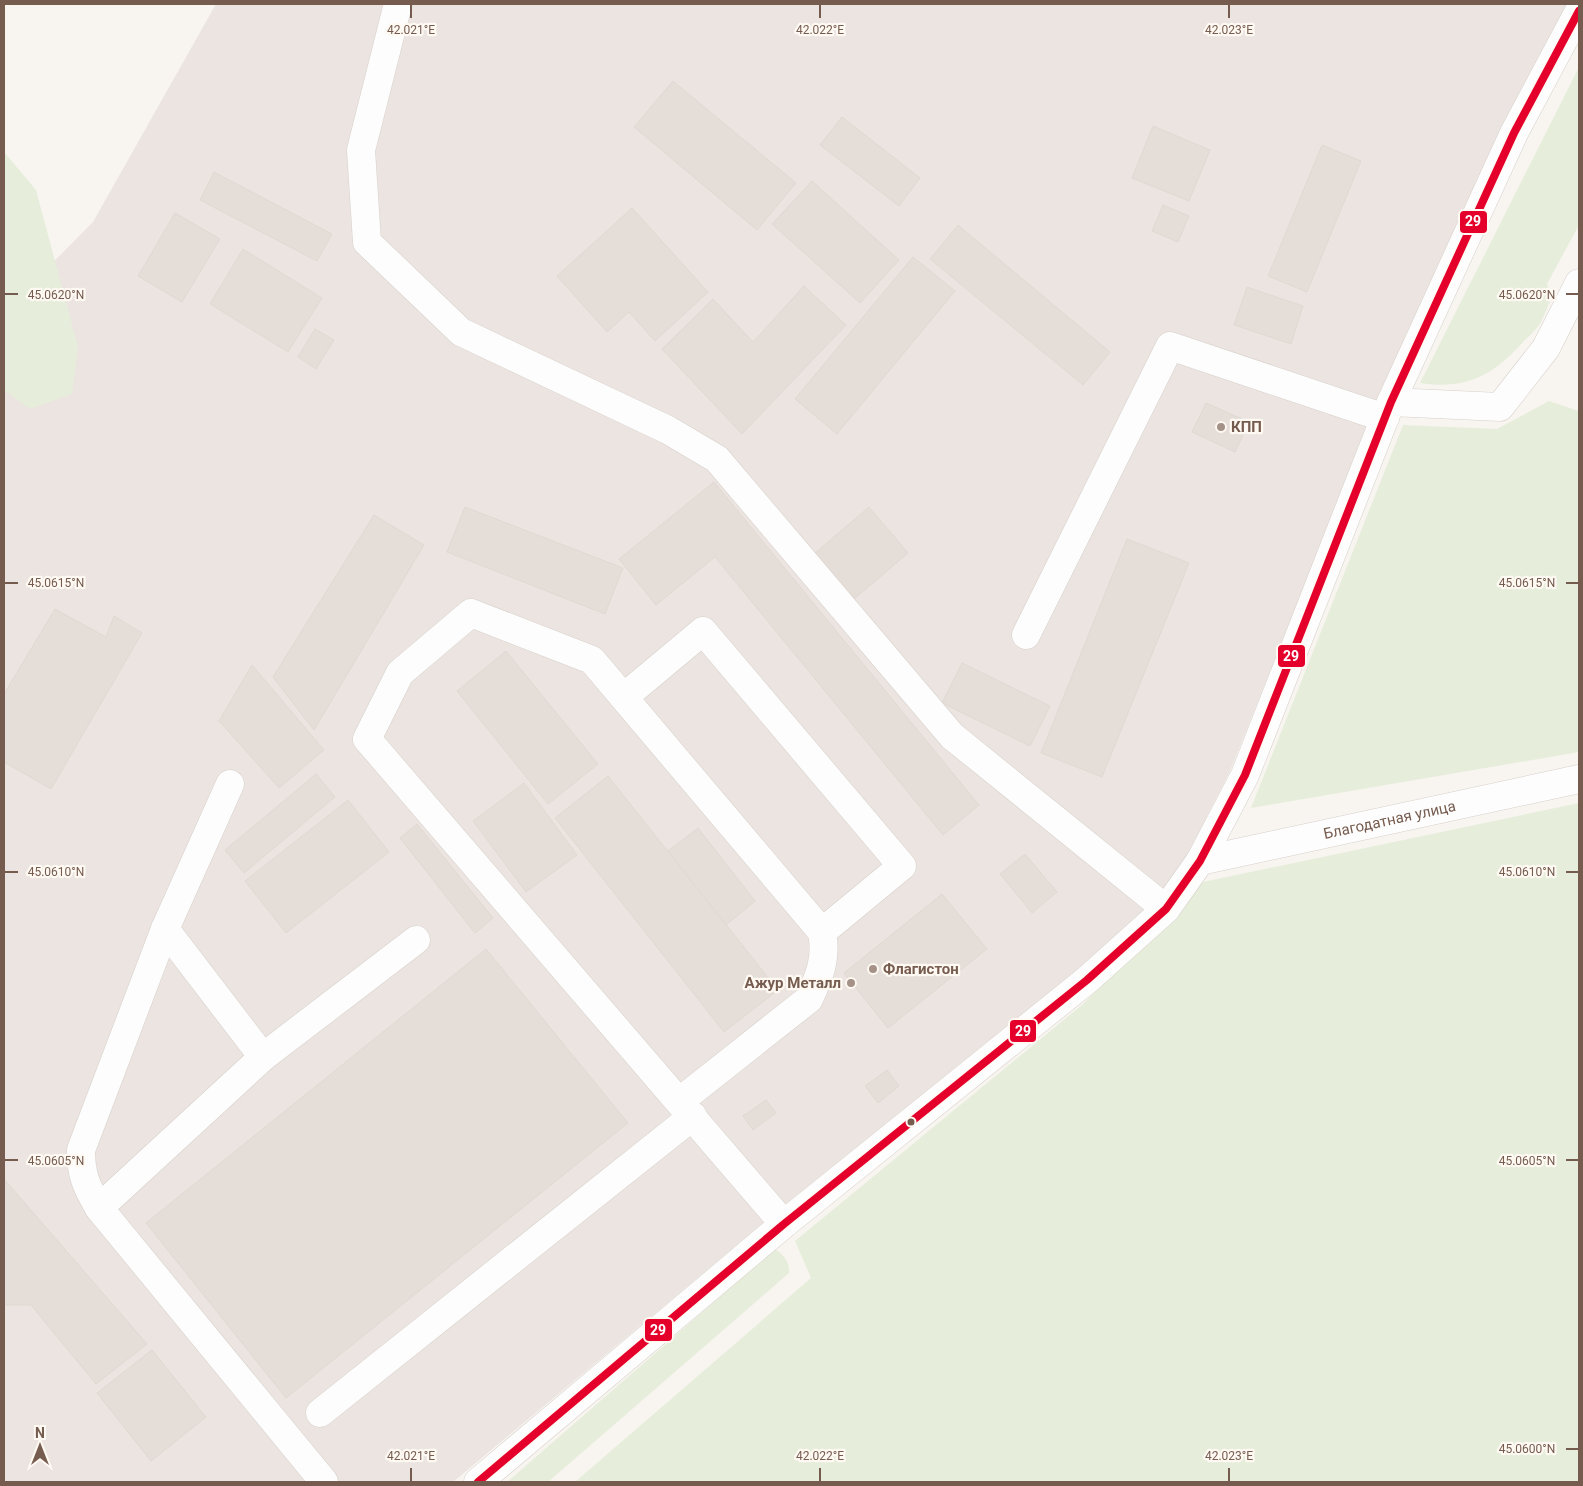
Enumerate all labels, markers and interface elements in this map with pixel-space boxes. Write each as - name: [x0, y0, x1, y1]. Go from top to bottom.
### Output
- text: 42.021°E: [387, 23, 435, 37]
- text: 42.022°E: [796, 23, 844, 37]
- text: 42.023°E: [1205, 23, 1253, 37]
- line badge: 29: [1459, 210, 1488, 234]
- text: 29: [1465, 213, 1481, 229]
- text: 45.0620°N: [28, 288, 84, 302]
- text: 45.0620°N: [1499, 288, 1555, 302]
- place label: КПП: [1231, 418, 1262, 436]
- marker: КПП: [1215, 421, 1227, 433]
- text: 45.0615°N: [28, 576, 84, 590]
- text: 45.0615°N: [1499, 576, 1555, 590]
- line badge: 29: [1277, 644, 1306, 668]
- text: 29: [1283, 648, 1299, 664]
- street label: Благодатная улица: [1322, 797, 1457, 843]
- text: 45.0610°N: [28, 865, 84, 879]
- text: 45.0610°N: [1499, 865, 1555, 879]
- place label: Флагистон: [883, 960, 959, 978]
- marker: Флагистон: [867, 963, 879, 975]
- place label: Ажур Металл: [745, 974, 841, 992]
- marker: Ажур Металл: [845, 977, 857, 989]
- line badge: 29: [1009, 1019, 1037, 1043]
- text: 29: [1015, 1023, 1031, 1039]
- unlabelled marker: [906, 1117, 916, 1127]
- text: 45.0605°N: [28, 1154, 84, 1168]
- text: 45.0605°N: [1499, 1154, 1555, 1168]
- line badge: 29: [644, 1318, 673, 1342]
- text: 29: [650, 1322, 666, 1338]
- north arrow: [15, 1421, 65, 1471]
- text: N: [35, 1425, 45, 1441]
- text: 45.0600°N: [1499, 1442, 1555, 1456]
- text: 42.021°E: [387, 1449, 435, 1463]
- text: 42.022°E: [796, 1449, 844, 1463]
- text: 42.023°E: [1205, 1449, 1253, 1463]

